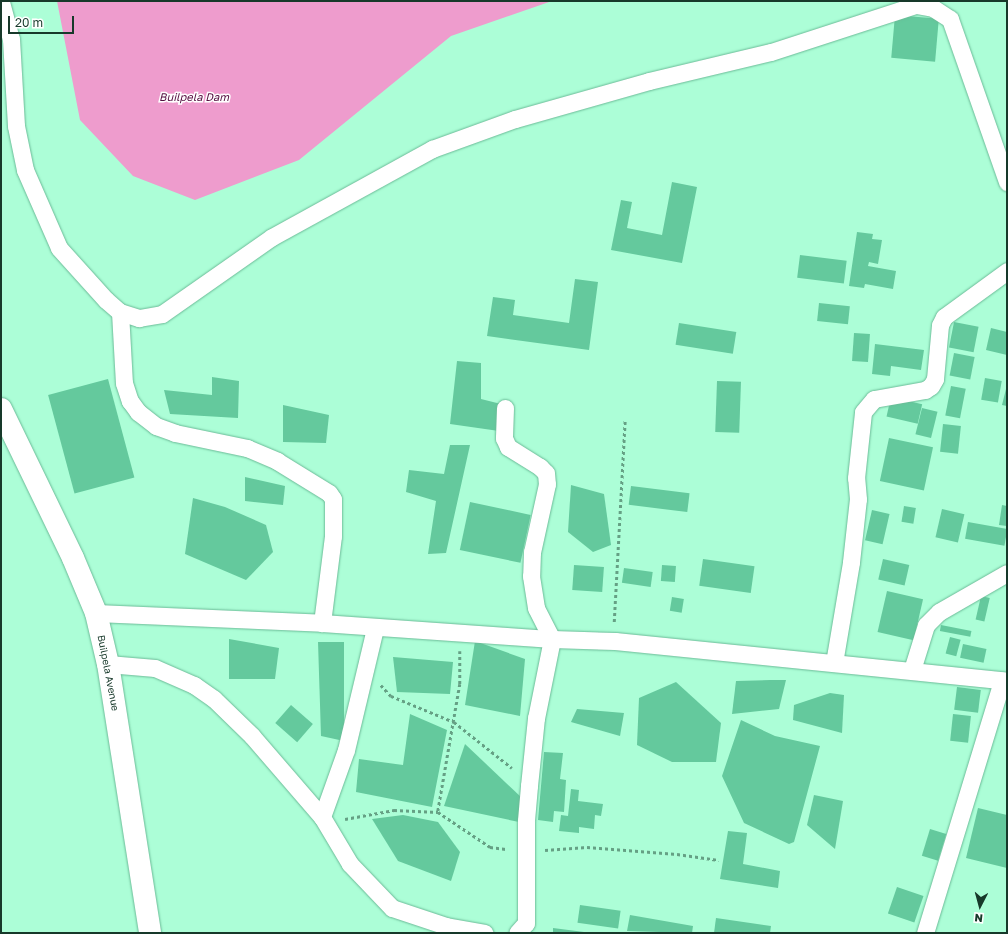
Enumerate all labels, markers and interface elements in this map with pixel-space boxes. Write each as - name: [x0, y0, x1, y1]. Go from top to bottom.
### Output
- scale bar: [10, 8, 76, 34]
- text: 20 m: [15, 15, 43, 30]
- water label: Builpela Dam: [159, 90, 229, 104]
- street label: Builpela Avenue: [95, 634, 121, 712]
- north arrow: [960, 886, 1000, 926]
- text: N: [974, 912, 984, 925]

